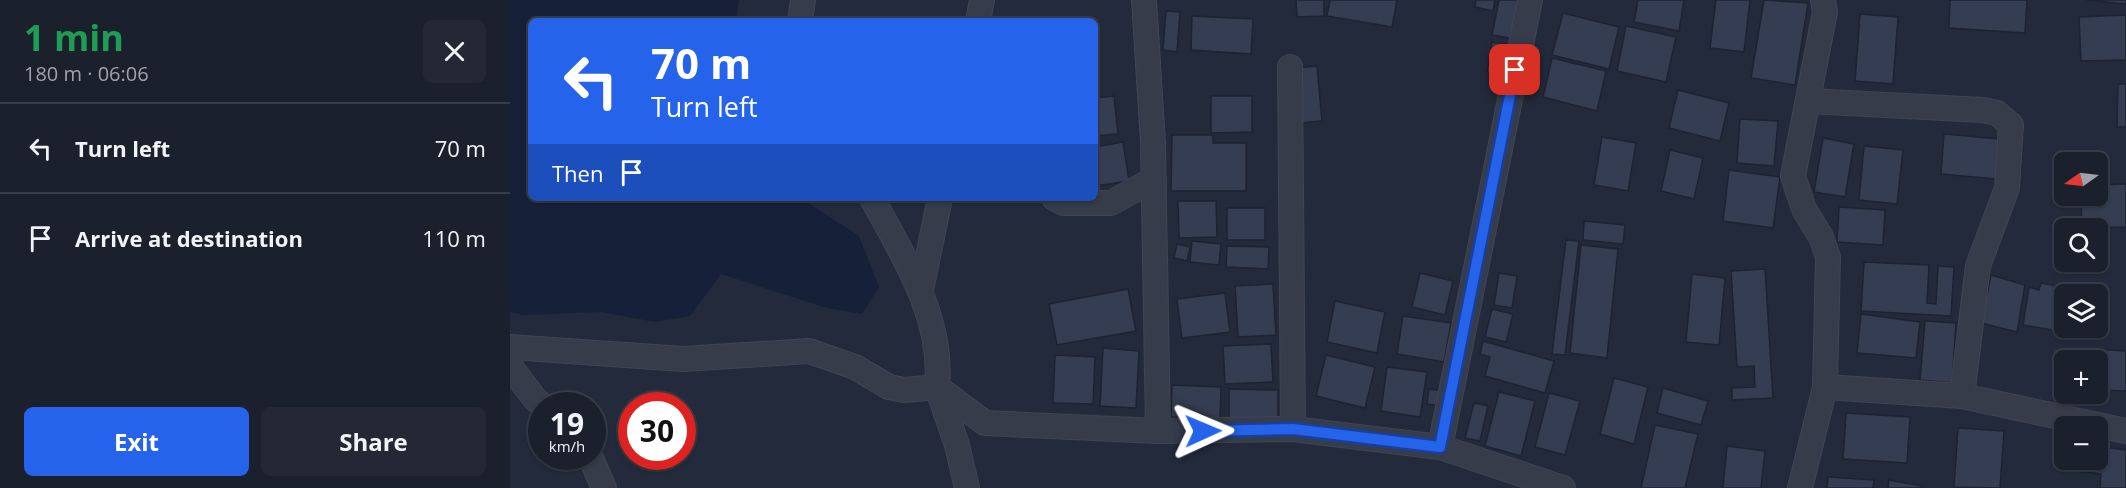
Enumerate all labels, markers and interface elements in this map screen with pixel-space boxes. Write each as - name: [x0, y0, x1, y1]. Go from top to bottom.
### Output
- text: 1 min: [24, 13, 124, 62]
- button: close: [423, 20, 486, 83]
- text: 70 m: [651, 34, 751, 91]
- icon: left: [552, 42, 630, 120]
- pin: [1489, 44, 1540, 95]
- icon: arrive: [1498, 53, 1531, 86]
- text: 180 m · 06:06: [24, 60, 149, 87]
- text: Turn left: [651, 88, 758, 125]
- icon: left: [24, 132, 57, 165]
- text: Turn left: [75, 133, 170, 163]
- text: 70 m: [435, 133, 486, 163]
- north arrow: [2054, 152, 2108, 206]
- map controls: [2054, 152, 2108, 470]
- icon: arrive: [615, 156, 648, 189]
- text: Then: [552, 158, 603, 188]
- button: search: [2054, 218, 2108, 272]
- icon: arrive: [24, 222, 57, 255]
- text: Arrive at destination: [75, 223, 303, 253]
- text: 110 m: [422, 223, 486, 253]
- button: layers: [2054, 284, 2108, 338]
- button: +: [2054, 350, 2108, 404]
- speed limit sign: 30: [618, 392, 696, 470]
- position arrow: [1171, 399, 1235, 463]
- text: 19: [550, 403, 584, 444]
- button: Exit: [24, 407, 249, 476]
- button: Share: [261, 407, 486, 476]
- button: −: [2054, 416, 2108, 470]
- text: km/h: [549, 436, 585, 456]

